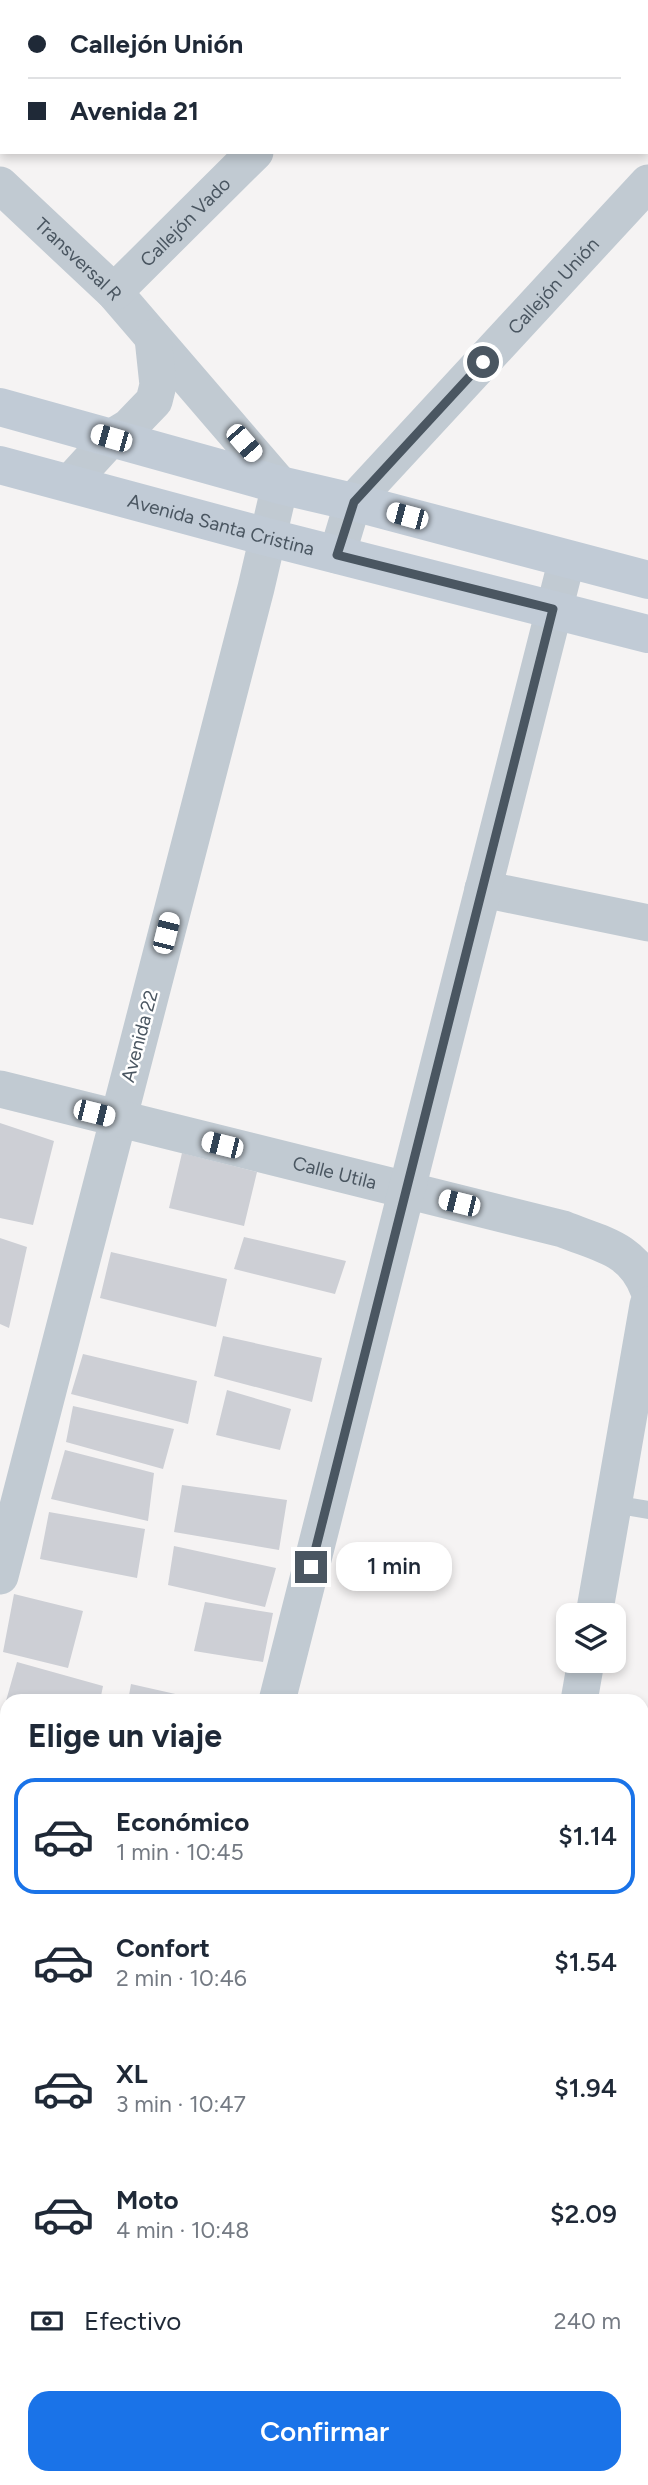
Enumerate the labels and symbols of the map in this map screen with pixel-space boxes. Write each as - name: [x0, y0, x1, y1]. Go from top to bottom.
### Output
- street label: Callejón Vado: [135, 172, 235, 272]
- street label: Transversal R: [30, 213, 127, 305]
- street label: Callejón Unión: [503, 233, 604, 339]
- route start: [467, 346, 499, 378]
- car: [223, 420, 266, 466]
- car: [88, 422, 135, 454]
- street label: Avenida Santa Cristina: [125, 489, 317, 561]
- car: [384, 500, 431, 532]
- car: [151, 910, 182, 956]
- street label: Avenida 22: [116, 988, 163, 1085]
- car: [72, 1098, 117, 1128]
- car: [200, 1130, 245, 1160]
- street label: Calle Utila: [290, 1151, 379, 1194]
- car: [437, 1188, 482, 1218]
- callout: 1 min: [336, 1542, 451, 1592]
- route end: [295, 1551, 327, 1583]

